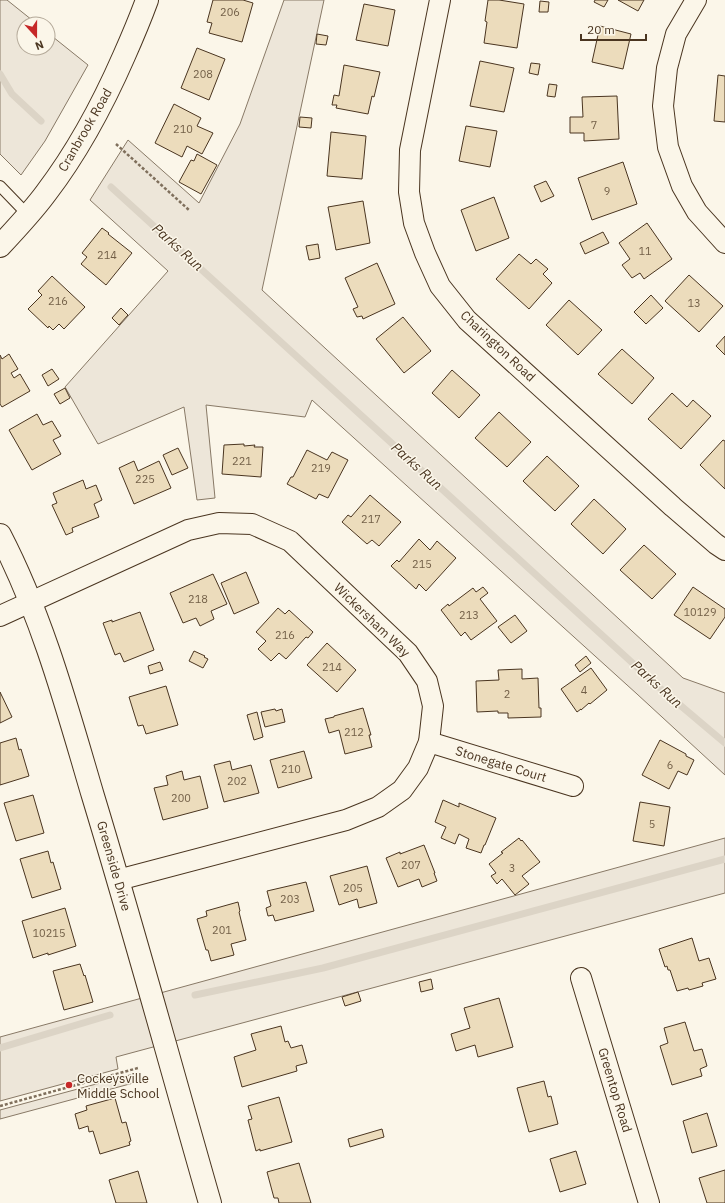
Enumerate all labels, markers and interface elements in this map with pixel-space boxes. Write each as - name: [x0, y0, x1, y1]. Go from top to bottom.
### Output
- house number: 206: [220, 5, 240, 19]
- north arrow: [16, 16, 56, 56]
- scale bar: [581, 16, 646, 42]
- text: 20 m: [587, 22, 615, 37]
- text: N: [33, 37, 46, 53]
- house number: 208: [193, 67, 213, 81]
- street label: Cranbrook Road: [54, 85, 116, 175]
- house number: 7: [591, 118, 597, 132]
- house number: 210: [173, 122, 193, 136]
- house number: 9: [604, 184, 610, 198]
- water label: Parks Run: [149, 219, 207, 275]
- house number: 11: [638, 244, 652, 258]
- house number: 214: [97, 248, 117, 262]
- house number: 216: [48, 294, 68, 308]
- house number: 13: [687, 296, 701, 310]
- street label: Charington Road: [457, 307, 539, 385]
- water label: Parks Run: [388, 438, 446, 494]
- house number: 221: [232, 454, 252, 468]
- house number: 219: [311, 461, 331, 475]
- house number: 225: [135, 472, 155, 486]
- house number: 217: [361, 512, 381, 526]
- house number: 215: [412, 557, 432, 571]
- street label: Wickersham Way: [330, 579, 414, 661]
- house number: 218: [188, 592, 208, 606]
- house number: 10129: [684, 605, 717, 619]
- house number: 213: [459, 608, 479, 622]
- house number: 216: [275, 628, 295, 642]
- water label: Parks Run: [628, 656, 686, 712]
- house number: 214: [322, 660, 342, 674]
- house number: 4: [581, 683, 588, 697]
- house number: 2: [504, 687, 510, 701]
- house number: 212: [344, 725, 364, 739]
- street label: Stonegate Court: [453, 742, 549, 786]
- house number: 6: [667, 758, 673, 772]
- house number: 210: [281, 762, 301, 776]
- house number: 202: [227, 774, 247, 788]
- house number: 200: [171, 791, 191, 805]
- house number: 5: [649, 817, 655, 831]
- street label: Greenside Drive: [93, 819, 135, 913]
- house number: 207: [401, 858, 421, 872]
- house number: 3: [509, 861, 515, 875]
- house number: 205: [343, 881, 363, 895]
- house number: 203: [280, 892, 300, 906]
- house number: 201: [212, 923, 232, 937]
- house number: 10215: [33, 926, 66, 940]
- street label: Greentop Road: [594, 1046, 636, 1134]
- place label: Cockeysville Middle School: [77, 1070, 160, 1102]
- marker: Cockeysville Middle School: [64, 1080, 74, 1090]

